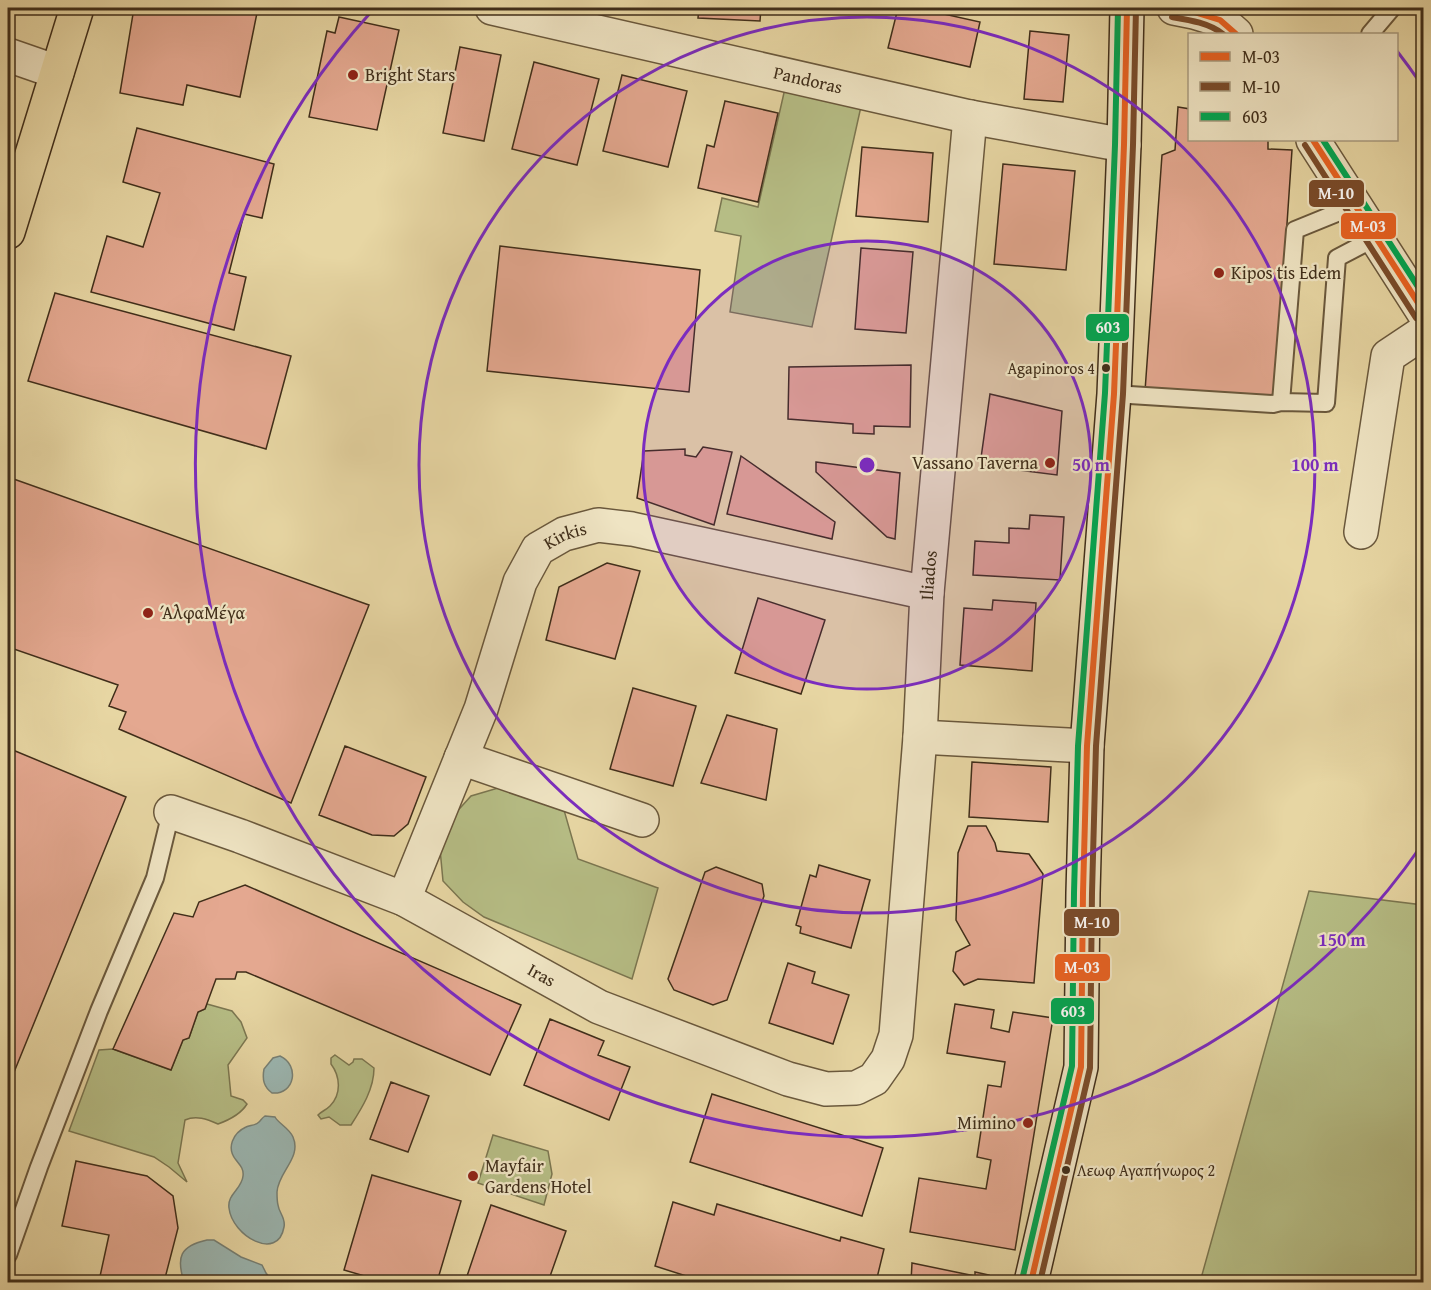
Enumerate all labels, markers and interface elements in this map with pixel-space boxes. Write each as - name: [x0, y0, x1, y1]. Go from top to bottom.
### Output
- legend: [1188, 33, 1398, 141]
- text: M-03: [1242, 43, 1280, 70]
- street label: Pandoras: [771, 59, 845, 100]
- place label: Bright Stars: [365, 61, 455, 88]
- marker: Bright Stars: [346, 68, 360, 82]
- text: M-10: [1242, 73, 1281, 100]
- text: 603: [1242, 103, 1268, 130]
- line badge: M-10: [1308, 179, 1365, 208]
- text: M-10: [1318, 181, 1354, 205]
- line badge: M-03: [1340, 212, 1397, 240]
- text: M-03: [1350, 214, 1386, 238]
- place label: Kipos tis Edem: [1231, 259, 1341, 286]
- marker: Kipos tis Edem: [1212, 266, 1226, 280]
- line badge: 603: [1085, 313, 1130, 342]
- text: 603: [1096, 315, 1120, 339]
- place label: Agapinoros 4: [1007, 356, 1095, 380]
- marker: Agapinoros 4: [1100, 362, 1112, 374]
- place label: Vassano Taverna: [912, 449, 1038, 476]
- text: 50 m: [1072, 451, 1111, 478]
- text: 100 m: [1291, 451, 1339, 478]
- centre of rings: [857, 455, 877, 475]
- marker: Vassano Taverna: [1043, 456, 1057, 470]
- street label: Kirkis: [538, 515, 589, 556]
- street label: Iliados: [913, 549, 944, 601]
- place label: ΆλφαΜέγα: [160, 599, 246, 626]
- marker: ΆλφαΜέγα: [141, 606, 155, 620]
- line badge: M-10: [1063, 908, 1120, 937]
- text: M-10: [1074, 910, 1110, 934]
- text: 150 m: [1318, 926, 1366, 953]
- line badge: M-03: [1054, 953, 1111, 982]
- text: M-03: [1064, 955, 1100, 979]
- street label: Iras: [523, 956, 561, 993]
- line badge: 603: [1050, 997, 1095, 1025]
- text: 603: [1061, 999, 1085, 1023]
- place label: Mimino: [957, 1109, 1016, 1136]
- marker: Mimino: [1021, 1116, 1035, 1130]
- place label: Mayfair Gardens Hotel: [485, 1152, 592, 1200]
- place label: Λεωφ Αγαπήνωρος 2: [1077, 1158, 1215, 1182]
- marker: Λεωφ Αγαπήνωρος 2: [1060, 1164, 1072, 1176]
- marker: Mayfair Gardens Hotel: [466, 1169, 480, 1183]

